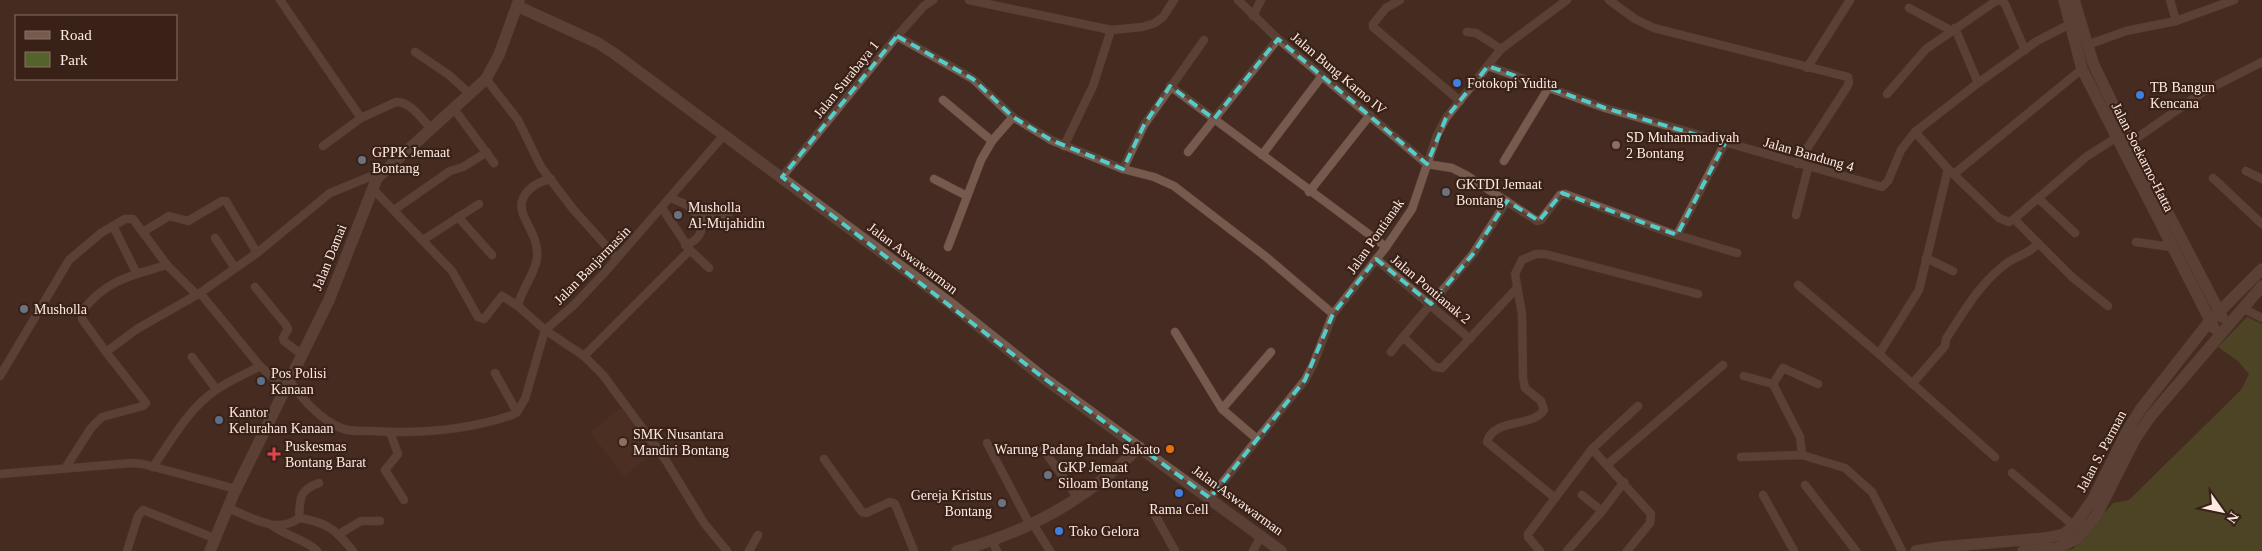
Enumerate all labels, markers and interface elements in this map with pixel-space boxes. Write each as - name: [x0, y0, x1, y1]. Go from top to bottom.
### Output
- legend: [15, 15, 178, 80]
- text: Road: [60, 27, 92, 43]
- street label: Jalan Bung Karno IV: [1288, 29, 1389, 117]
- street label: Jalan Surabaya 1: [811, 38, 882, 121]
- text: Park: [60, 52, 88, 68]
- place label: Fotokopi Yudita: [1467, 76, 1558, 91]
- marker: Fotokopi Yudita: [1451, 77, 1463, 89]
- place label: TB Bangun Kencana: [2150, 80, 2215, 111]
- marker: TB Bangun Kencana: [2134, 89, 2146, 101]
- street label: Jalan Soekarno-Hatta: [2109, 100, 2177, 215]
- place label: SD Muhammadiyah 2 Bontang: [1626, 130, 1739, 161]
- street label: Jalan Bandung 4: [1762, 134, 1856, 175]
- marker: SD Muhammadiyah 2 Bontang: [1610, 139, 1622, 151]
- place label: GPPK Jemaat Bontang: [372, 145, 450, 176]
- marker: GPPK Jemaat Bontang: [356, 154, 368, 166]
- place label: GKTDI Jemaat Bontang: [1456, 177, 1542, 208]
- marker: GKTDI Jemaat Bontang: [1440, 186, 1452, 198]
- street label: Jalan Pontianak: [1344, 196, 1407, 277]
- place label: Musholla Al-Mujahidin: [688, 200, 765, 231]
- marker: Musholla Al-Mujahidin: [672, 209, 684, 221]
- street label: Jalan Aswawarman: [865, 220, 961, 297]
- street label: Jalan Damai: [309, 222, 349, 292]
- street label: Jalan Banjarmasin: [551, 223, 634, 308]
- street label: Jalan Pontianak 2: [1388, 252, 1473, 327]
- place label: Musholla: [34, 302, 88, 317]
- marker: Musholla: [18, 303, 30, 315]
- place label: Pos Polisi Kanaan: [271, 366, 327, 397]
- marker: Pos Polisi Kanaan: [255, 375, 267, 387]
- place label: Kantor Kelurahan Kanaan: [229, 405, 334, 436]
- street label: Jalan S. Parman: [2074, 408, 2129, 494]
- marker: Kantor Kelurahan Kanaan: [213, 414, 225, 426]
- place label: SMK Nusantara Mandiri Bontang: [633, 427, 729, 458]
- marker: SMK Nusantara Mandiri Bontang: [617, 436, 629, 448]
- place label: Puskesmas Bontang Barat: [285, 439, 366, 470]
- place label: Warung Padang Indah Sakato: [994, 442, 1160, 457]
- marker: Warung Padang Indah Sakato: [1164, 443, 1176, 455]
- marker: Puskesmas Bontang Barat: [267, 447, 281, 461]
- place label: GKP Jemaat Siloam Bontang: [1058, 460, 1149, 491]
- street label: Jalan Aswawarman: [1189, 462, 1286, 538]
- marker: GKP Jemaat Siloam Bontang: [1042, 469, 1054, 481]
- north arrow: [2197, 486, 2247, 536]
- marker: Rama Cell: [1173, 487, 1185, 499]
- place label: Gereja Kristus Bontang: [911, 488, 992, 519]
- marker: Gereja Kristus Bontang: [996, 497, 1008, 509]
- place label: Rama Cell: [1149, 502, 1209, 517]
- text: N: [2223, 509, 2242, 526]
- place label: Toko Gelora: [1069, 524, 1140, 539]
- marker: Toko Gelora: [1053, 525, 1065, 537]

